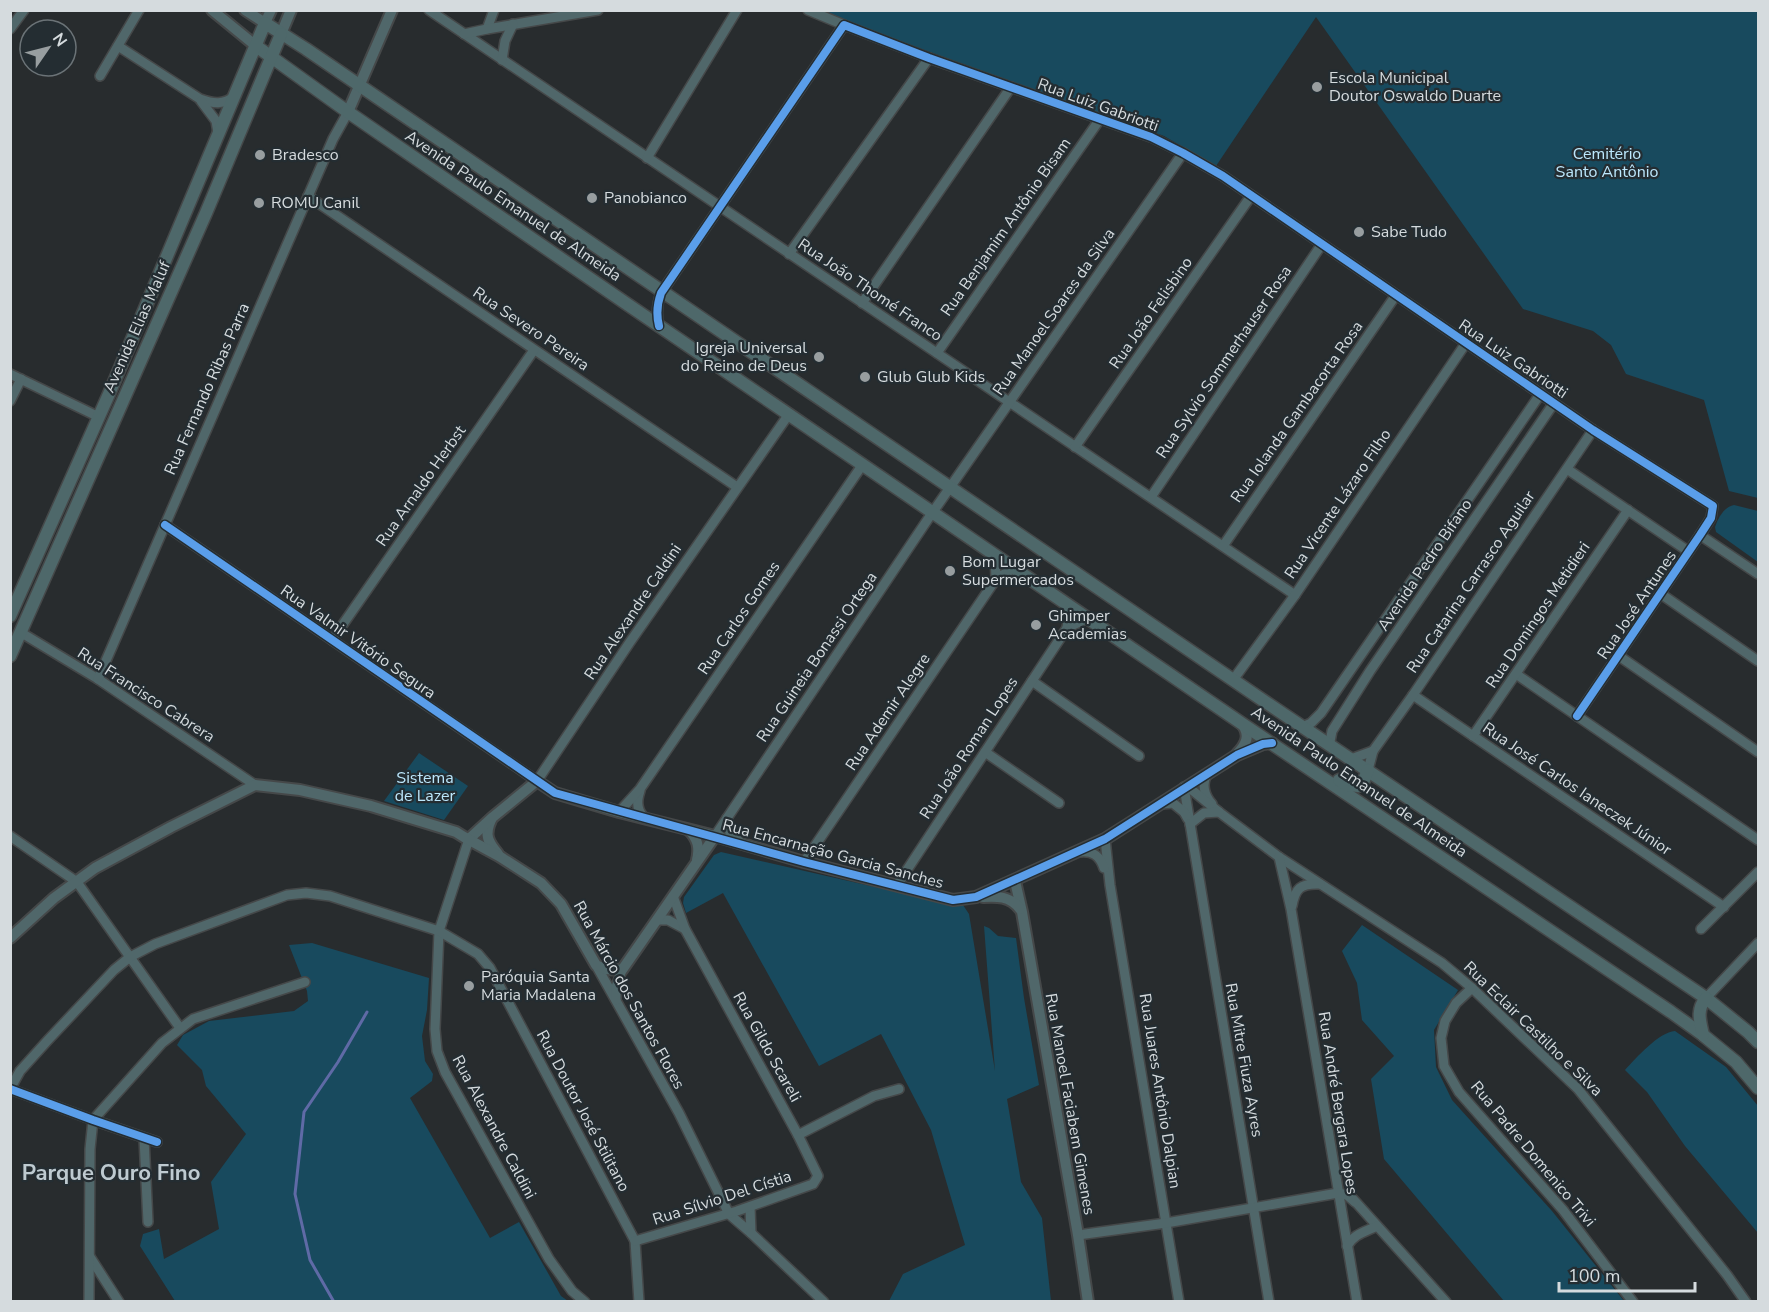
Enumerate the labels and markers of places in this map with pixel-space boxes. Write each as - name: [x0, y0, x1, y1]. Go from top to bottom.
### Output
- place label: Escola Municipal Doutor Oswaldo Duarte: [1329, 67, 1501, 107]
- marker: Escola Municipal Doutor Oswaldo Duarte: [1310, 80, 1324, 94]
- place label: Bradesco: [272, 144, 339, 166]
- marker: Bradesco: [253, 148, 267, 162]
- place label: Panobianco: [604, 187, 687, 209]
- marker: Panobianco: [585, 191, 599, 205]
- place label: ROMU Canil: [271, 192, 360, 214]
- marker: ROMU Canil: [252, 196, 266, 210]
- place label: Sabe Tudo: [1371, 221, 1447, 243]
- marker: Sabe Tudo: [1352, 225, 1366, 239]
- place label: Igreja Universal do Reino de Deus: [681, 337, 807, 377]
- marker: Igreja Universal do Reino de Deus: [812, 350, 826, 364]
- place label: Glub Glub Kids: [877, 366, 985, 388]
- marker: Glub Glub Kids: [858, 370, 872, 384]
- place label: Bom Lugar Supermercados: [962, 551, 1074, 591]
- marker: Bom Lugar Supermercados: [943, 564, 957, 578]
- place label: Ghimper Academias: [1048, 605, 1127, 645]
- marker: Ghimper Academias: [1029, 618, 1043, 632]
- place label: Paróquia Santa Maria Madalena: [481, 966, 596, 1006]
- marker: Paróquia Santa Maria Madalena: [462, 979, 476, 993]

